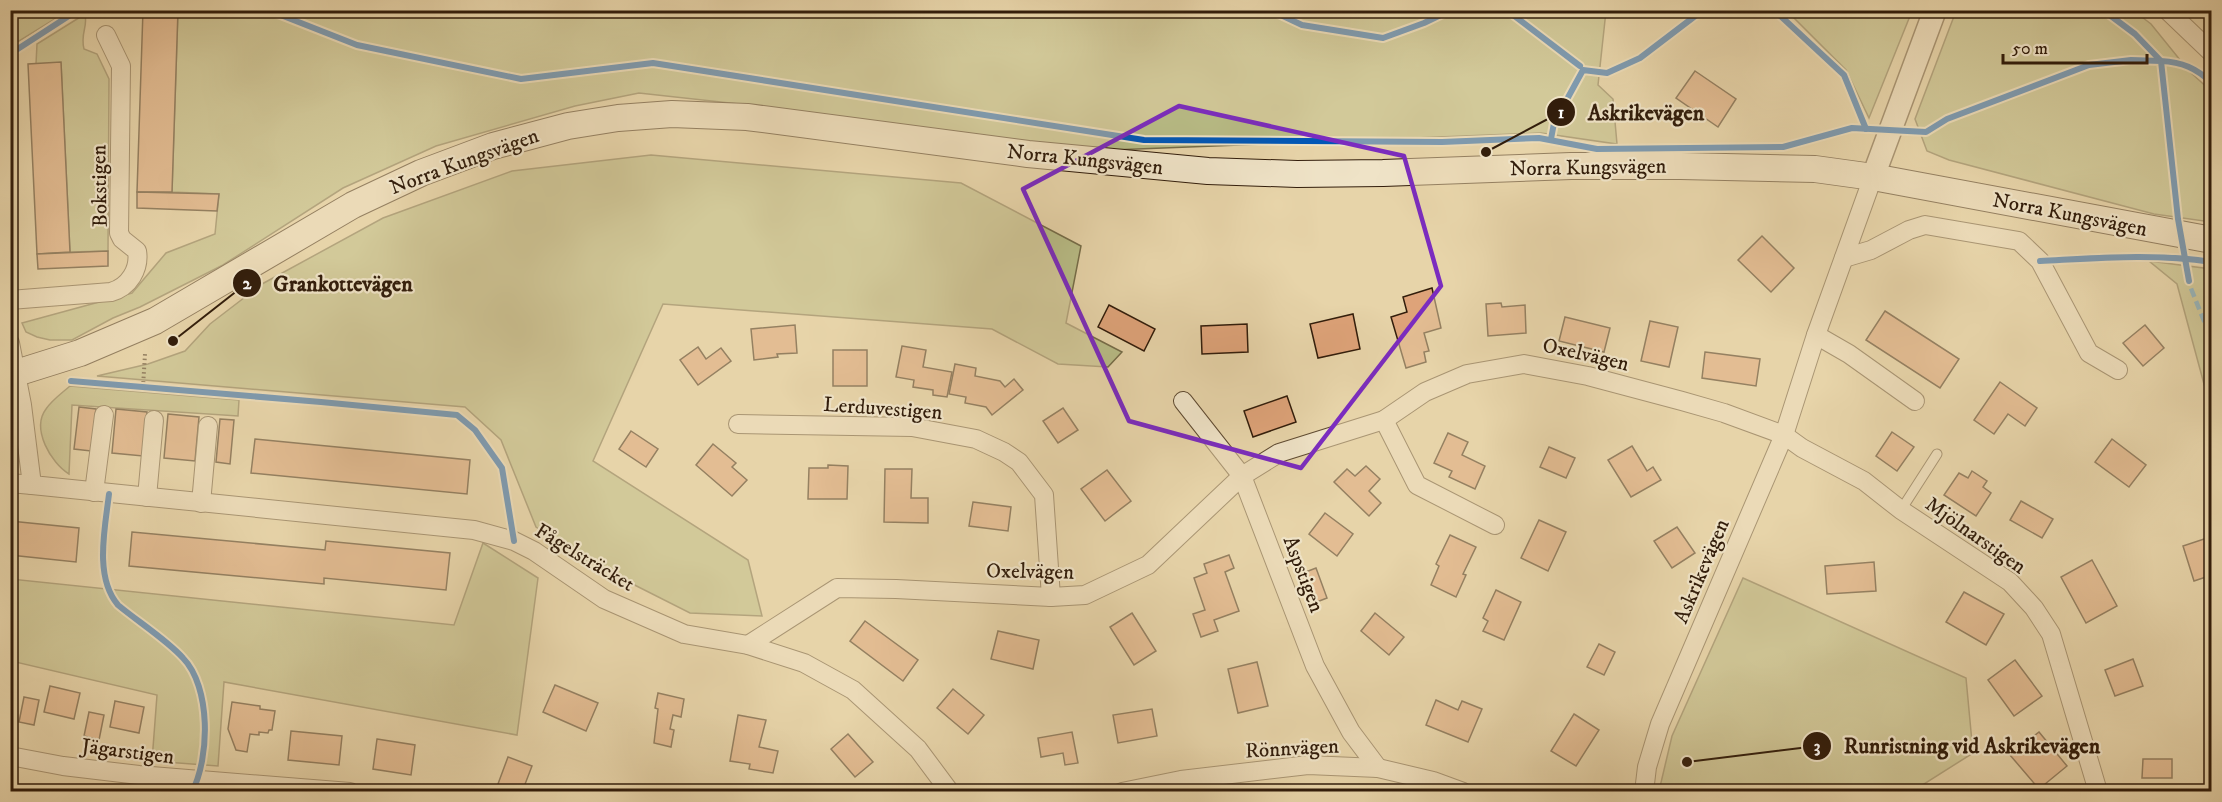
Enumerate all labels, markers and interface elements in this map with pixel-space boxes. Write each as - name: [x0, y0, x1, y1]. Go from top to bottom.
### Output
- scale bar: [2003, 27, 2147, 65]
- text: 50 m: [2012, 38, 2048, 60]
- callout: Askrikevägen: [1546, 92, 1717, 132]
- text: Askrikevägen: [1587, 100, 1705, 127]
- text: 1: [1558, 102, 1565, 124]
- street label: Norra Kungsvägen: [386, 123, 543, 201]
- street label: Norra Kungsvägen: [1005, 139, 1164, 181]
- street label: Bokstigen: [86, 144, 114, 228]
- street label: Norra Kungsvägen: [1509, 154, 1667, 182]
- street label: Norra Kungsvägen: [1990, 187, 2149, 243]
- callout: Grankottevägen: [232, 263, 425, 303]
- text: Grankottevägen: [273, 271, 413, 298]
- text: 2: [243, 273, 253, 295]
- street label: Oxelvägen: [1540, 332, 1632, 378]
- street label: Lerduvestigen: [823, 392, 943, 426]
- street label: Mjölnarstigen: [1920, 491, 2031, 580]
- street label: Askrikevägen: [1668, 515, 1736, 628]
- street label: Fågelsträcket: [530, 518, 639, 598]
- street label: Aspstigen: [1277, 532, 1330, 616]
- street label: Oxelvägen: [986, 558, 1074, 586]
- callout: Runristning vid Askrikevägen: [1802, 726, 2113, 766]
- street label: Jägarstigen: [78, 733, 176, 771]
- text: Runristning vid Askrikevägen: [1844, 733, 2101, 760]
- street label: Rönnvägen: [1244, 734, 1340, 764]
- text: 3: [1814, 736, 1821, 758]

